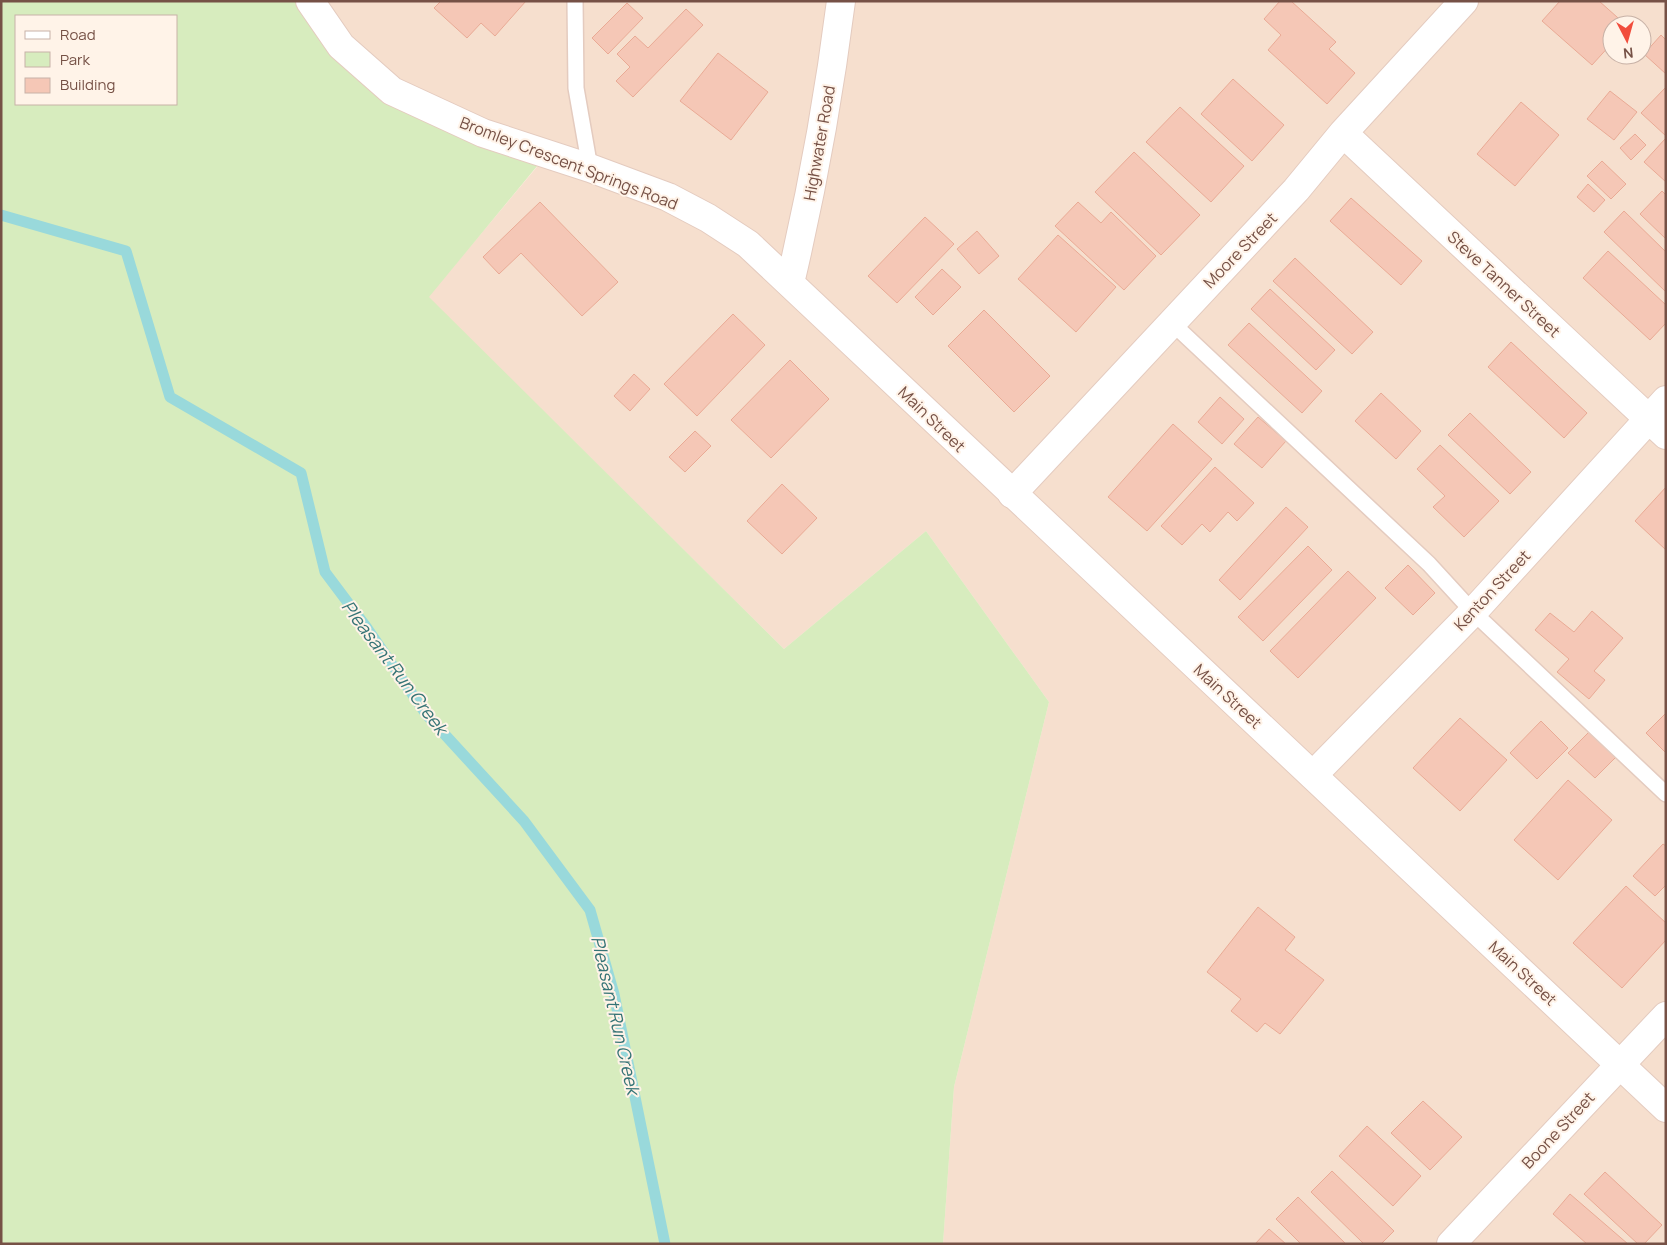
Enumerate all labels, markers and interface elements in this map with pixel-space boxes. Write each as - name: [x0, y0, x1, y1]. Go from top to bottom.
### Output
- legend: [15, 15, 178, 105]
- north arrow: [1602, 15, 1652, 65]
- text: Road: [60, 24, 96, 45]
- text: N: [1622, 43, 1634, 63]
- text: Park: [60, 49, 90, 70]
- text: Building: [60, 74, 115, 95]
- street label: Highwater Road: [798, 84, 840, 202]
- street label: Bromley Crescent Springs Road: [457, 111, 681, 215]
- street label: Moore Street: [1198, 207, 1282, 293]
- street label: Steve Tanner Street: [1443, 226, 1565, 342]
- street label: Main Street: [894, 381, 970, 457]
- street label: Kenton Street: [1449, 545, 1535, 635]
- water label: Pleasant Run Creek: [337, 595, 455, 741]
- street label: Main Street: [1189, 659, 1267, 733]
- water label: Pleasant Run Creek: [586, 933, 647, 1100]
- street label: Main Street: [1484, 936, 1562, 1010]
- street label: Boone Street: [1517, 1087, 1599, 1173]

